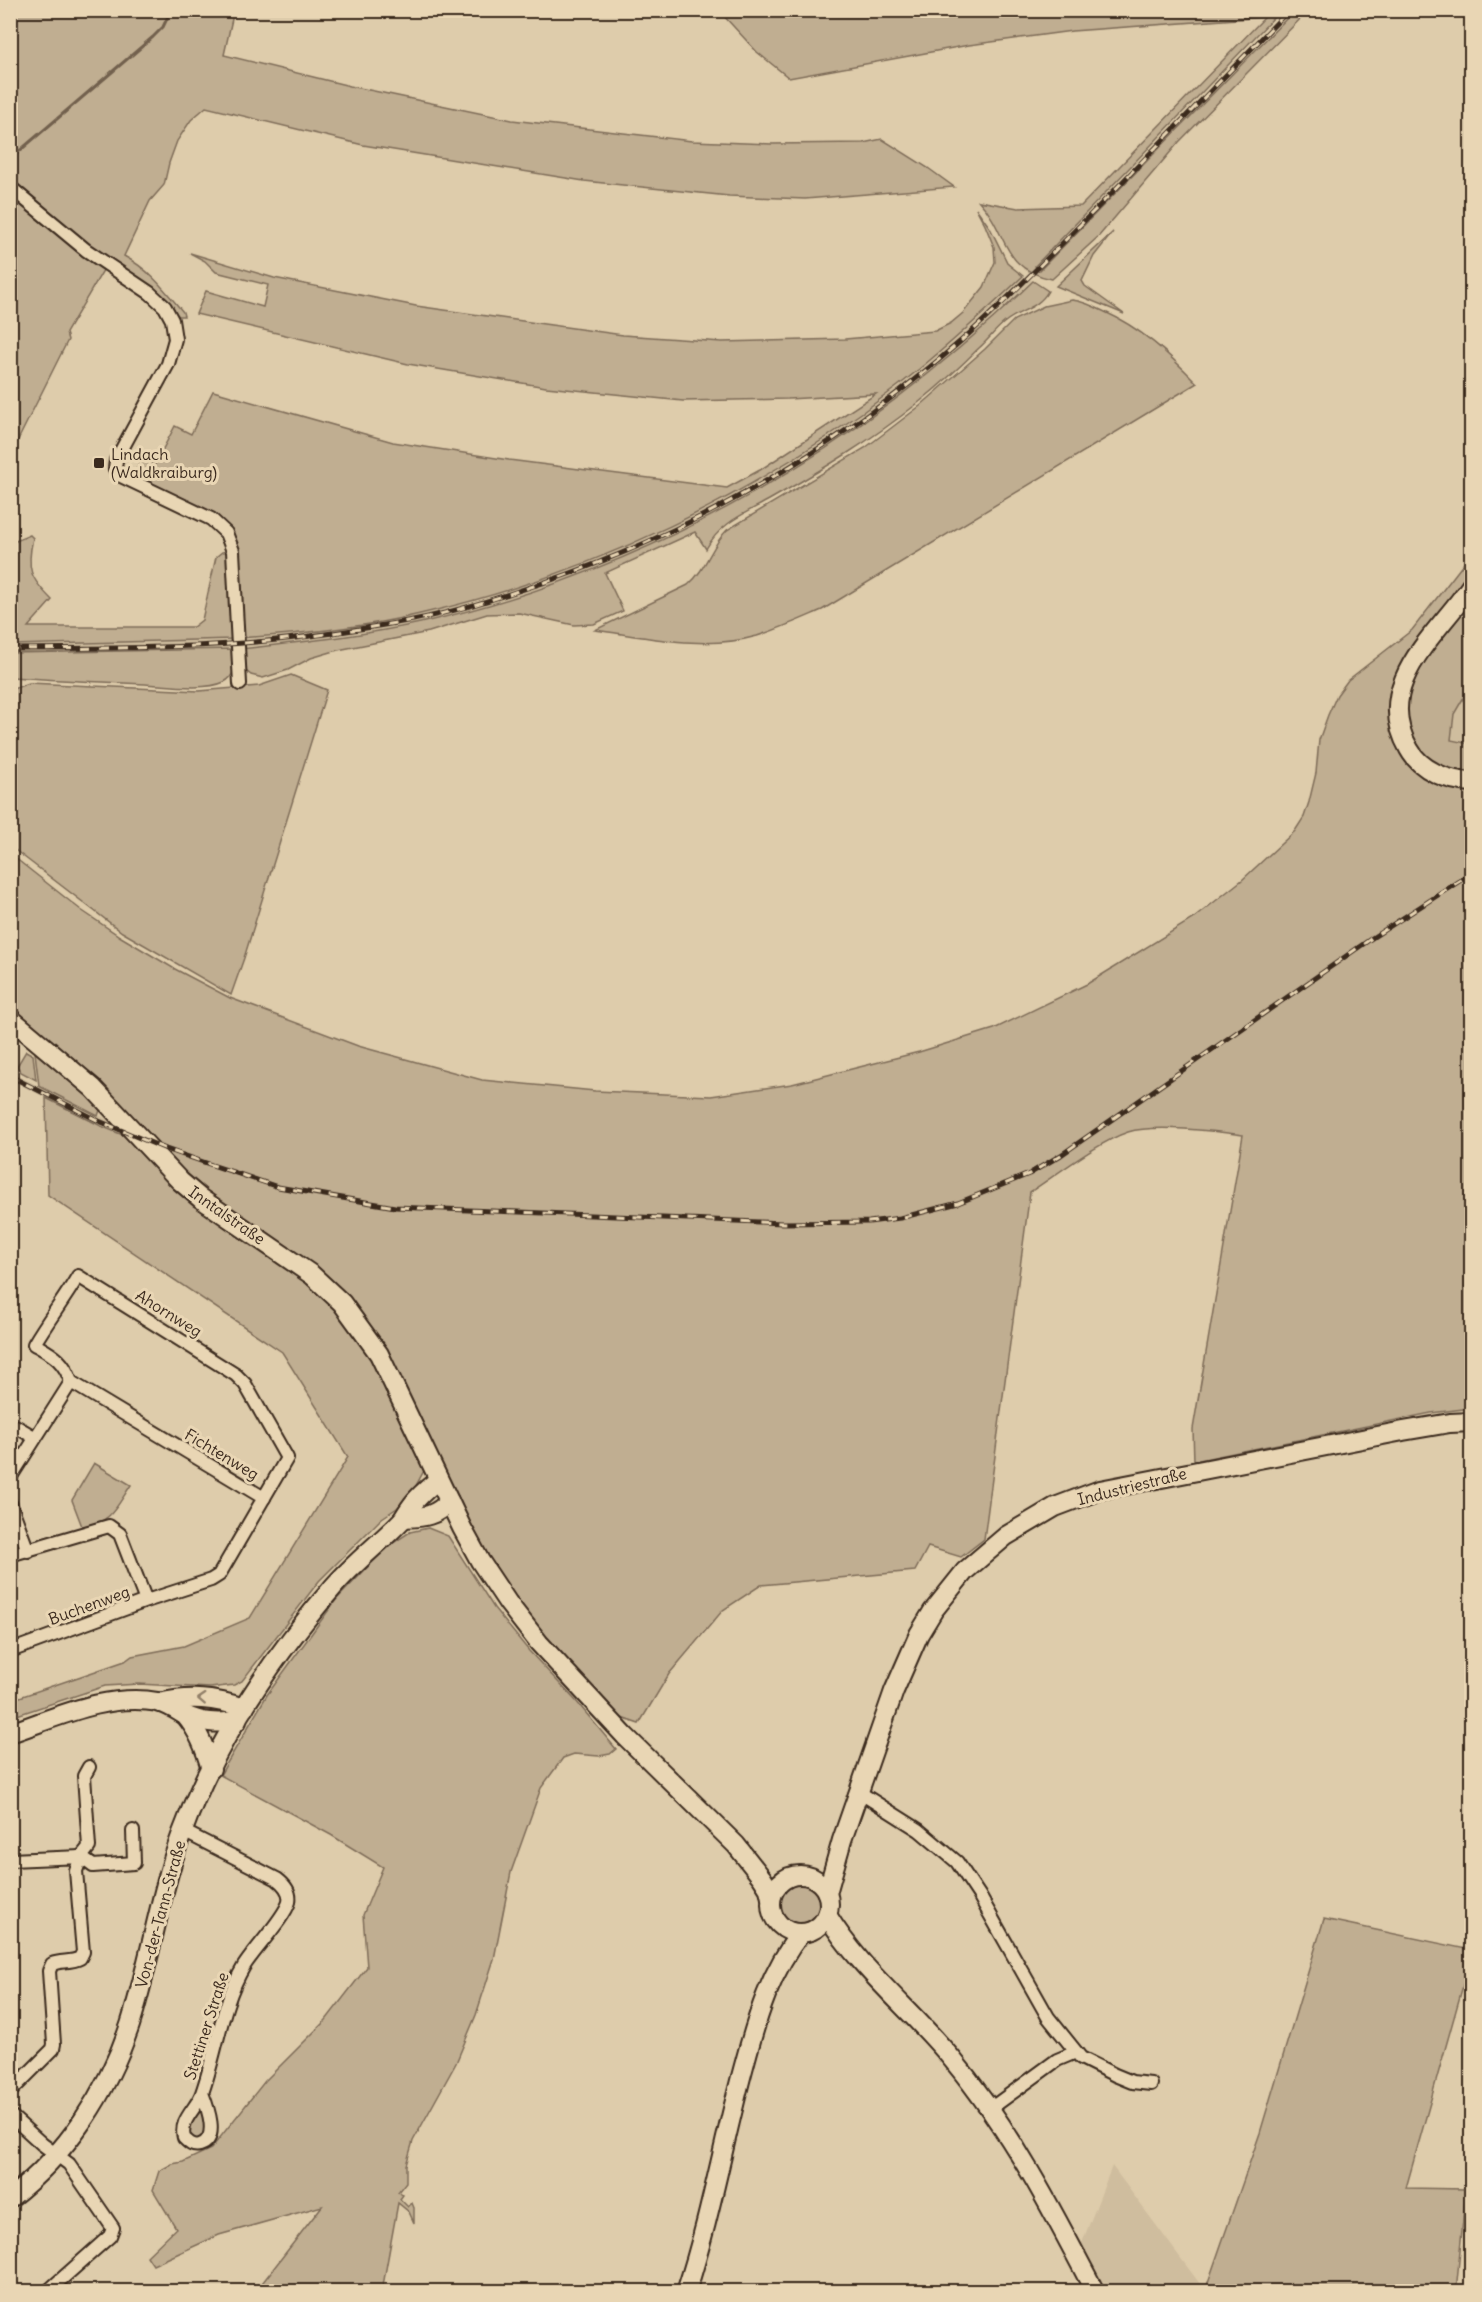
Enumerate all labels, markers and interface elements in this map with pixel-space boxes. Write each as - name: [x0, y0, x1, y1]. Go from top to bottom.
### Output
- place label: Lindach (Waldkraiburg): [111, 444, 217, 482]
- marker: Lindach (Waldkraiburg): [92, 456, 106, 470]
- street label: Inntalstraße: [185, 1181, 269, 1249]
- street label: Ahornweg: [132, 1285, 206, 1341]
- street label: Fichtenweg: [181, 1424, 263, 1484]
- street label: Industriestraße: [1075, 1463, 1189, 1509]
- street label: Buchenweg: [46, 1581, 132, 1629]
- one-way arrow: [198, 1692, 207, 1705]
- street label: Von-der-Tann-Straße: [131, 1838, 189, 1990]
- street label: Stettiner Straße: [179, 1970, 233, 2082]

